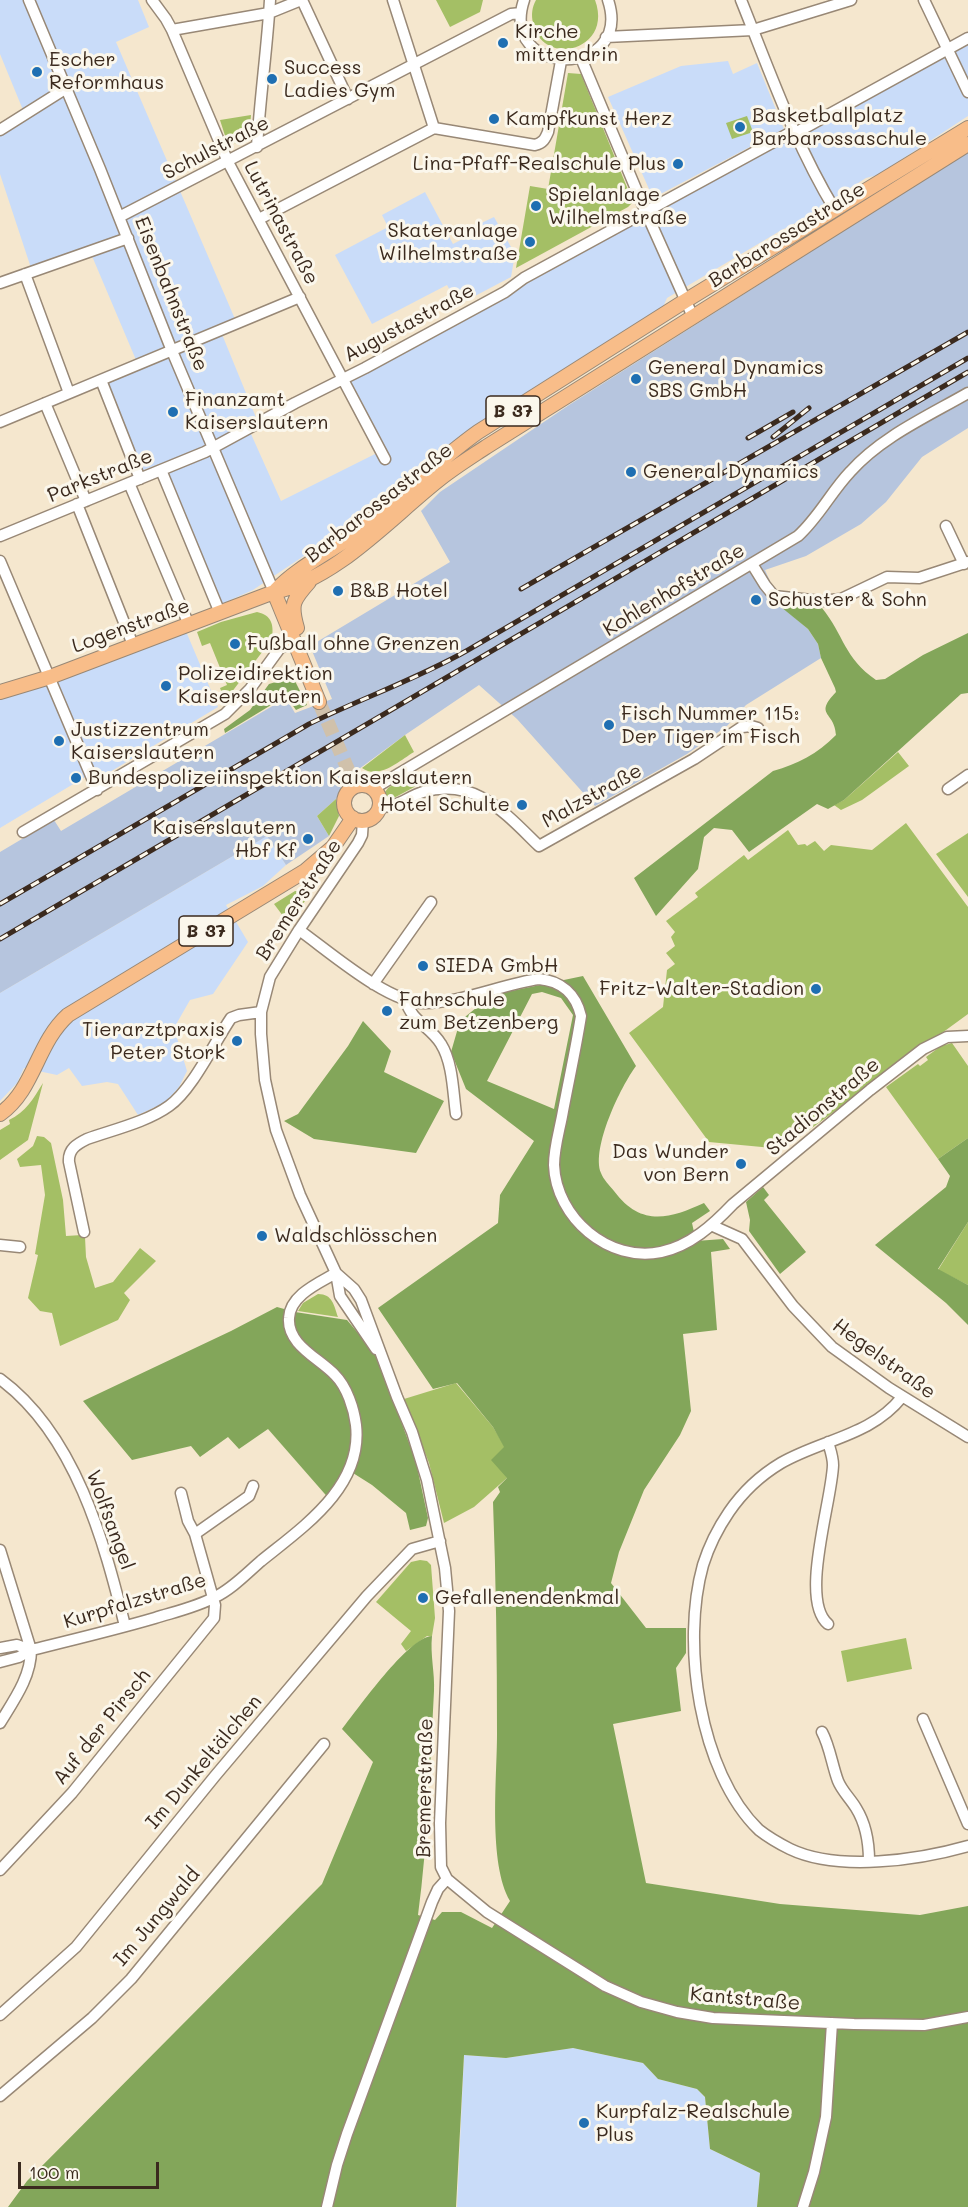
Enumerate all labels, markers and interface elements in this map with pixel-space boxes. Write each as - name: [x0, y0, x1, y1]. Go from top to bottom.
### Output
- place label: Kirche mittendrin: [515, 20, 618, 67]
- marker: Kirche mittendrin: [496, 36, 510, 50]
- place label: Escher Reformhaus: [49, 48, 164, 95]
- place label: Success Ladies Gym: [284, 56, 395, 103]
- marker: Escher Reformhaus: [30, 65, 44, 79]
- marker: Success Ladies Gym: [265, 72, 279, 86]
- place label: Basketballplatz Barbarossaschule: [752, 104, 927, 151]
- place label: Kampfkunst Herz: [506, 107, 672, 131]
- street label: Schulstraße: [159, 111, 273, 185]
- marker: Kampfkunst Herz: [487, 112, 501, 126]
- marker: Basketballplatz Barbarossaschule: [733, 120, 747, 134]
- place label: Lina-Pfaff-Realschule Plus: [413, 152, 666, 176]
- street label: Lutrinastraße: [238, 157, 324, 289]
- marker: Lina-Pfaff-Realschule Plus: [671, 157, 685, 171]
- street label: Barbarossastraße: [704, 177, 870, 293]
- place label: Spielanlage Wilhelmstraße: [548, 183, 687, 230]
- marker: Spielanlage Wilhelmstraße: [529, 199, 543, 213]
- street label: Eisenbahnstraße: [129, 213, 213, 375]
- place label: Skateranlage Wilhelmstraße: [379, 219, 518, 266]
- marker: Skateranlage Wilhelmstraße: [523, 235, 537, 249]
- street label: Augustastraße: [340, 279, 478, 367]
- place label: General Dynamics SBS GmbH: [648, 356, 824, 403]
- marker: General Dynamics SBS GmbH: [629, 372, 643, 386]
- place label: Finanzamt Kaiserslautern: [185, 388, 328, 435]
- road number: B 37: [486, 396, 540, 426]
- marker: Finanzamt Kaiserslautern: [166, 405, 180, 419]
- street label: Barbarossastraße: [301, 438, 457, 568]
- street label: Parkstraße: [44, 444, 156, 508]
- place label: General Dynamics: [643, 460, 819, 484]
- marker: General Dynamics: [624, 465, 638, 479]
- street label: Kohlenhofstraße: [599, 538, 749, 642]
- place label: B&B Hotel: [350, 579, 448, 603]
- marker: B&B Hotel: [331, 584, 345, 598]
- place label: Schuster & Sohn: [768, 588, 927, 612]
- marker: Schuster & Sohn: [749, 593, 763, 607]
- street label: Logenstraße: [69, 594, 193, 658]
- place label: Fußball ohne Grenzen: [247, 632, 459, 656]
- marker: Fußball ohne Grenzen: [228, 637, 242, 651]
- place label: Polizeidirektion Kaiserslautern: [178, 662, 333, 709]
- marker: Polizeidirektion Kaiserslautern: [159, 679, 173, 693]
- place label: Fisch Nummer 115: Der Tiger im Fisch: [621, 702, 800, 749]
- place label: Justizzentrum Kaiserslautern: [71, 718, 214, 765]
- marker: Fisch Nummer 115: Der Tiger im Fisch: [602, 718, 616, 732]
- marker: Justizzentrum Kaiserslautern: [52, 734, 66, 748]
- street label: Malzstraße: [538, 759, 646, 833]
- place label: Bundespolizeiinspektion Kaiserslautern: [88, 766, 472, 790]
- marker: Bundespolizeiinspektion Kaiserslautern: [69, 771, 83, 785]
- place label: Hotel Schulte: [380, 793, 510, 817]
- marker: Hotel Schulte: [515, 798, 529, 812]
- place label: Kaiserslautern Hbf Kf: [153, 816, 296, 863]
- marker: Kaiserslautern Hbf Kf: [301, 832, 315, 846]
- street label: Bremerstraße: [251, 835, 347, 965]
- road number: B 37: [179, 916, 233, 946]
- place label: SIEDA GmbH: [435, 954, 558, 978]
- marker: SIEDA GmbH: [416, 959, 430, 973]
- place label: Fritz-Walter-Stadion: [599, 977, 804, 1001]
- marker: Fritz-Walter-Stadion: [809, 982, 823, 996]
- place label: Fahrschule zum Betzenberg: [399, 988, 558, 1035]
- marker: Fahrschule zum Betzenberg: [380, 1004, 394, 1018]
- place label: Tierarztpraxis Peter Stork: [82, 1018, 225, 1065]
- marker: Tierarztpraxis Peter Stork: [230, 1034, 244, 1048]
- street label: Stadionstraße: [762, 1053, 884, 1161]
- place label: Das Wunder von Bern: [612, 1140, 729, 1187]
- marker: Das Wunder von Bern: [734, 1157, 748, 1171]
- place label: Waldschlösschen: [274, 1224, 437, 1248]
- marker: Waldschlösschen: [255, 1229, 269, 1243]
- street label: Hegelstraße: [828, 1314, 940, 1404]
- street label: Wolfsangel: [81, 1467, 139, 1573]
- street label: Kurpfalzstraße: [61, 1568, 209, 1634]
- place label: Gefallenendenkmal: [435, 1586, 620, 1610]
- marker: Gefallenendenkmal: [416, 1591, 430, 1605]
- street label: Auf der Pirsch: [48, 1664, 156, 1790]
- street label: Im Dunkeltälchen: [141, 1690, 267, 1834]
- street label: Bremerstraße: [412, 1718, 438, 1858]
- street label: Im Jungwald: [109, 1863, 205, 1971]
- street label: Kantstraße: [689, 1982, 801, 2016]
- place label: Kurpfalz-Realschule Plus: [596, 2100, 790, 2147]
- marker: Kurpfalz-Realschule Plus: [577, 2116, 591, 2130]
- scale bar: [21, 2150, 162, 2188]
- text: 100 m: [29, 2160, 79, 2184]

